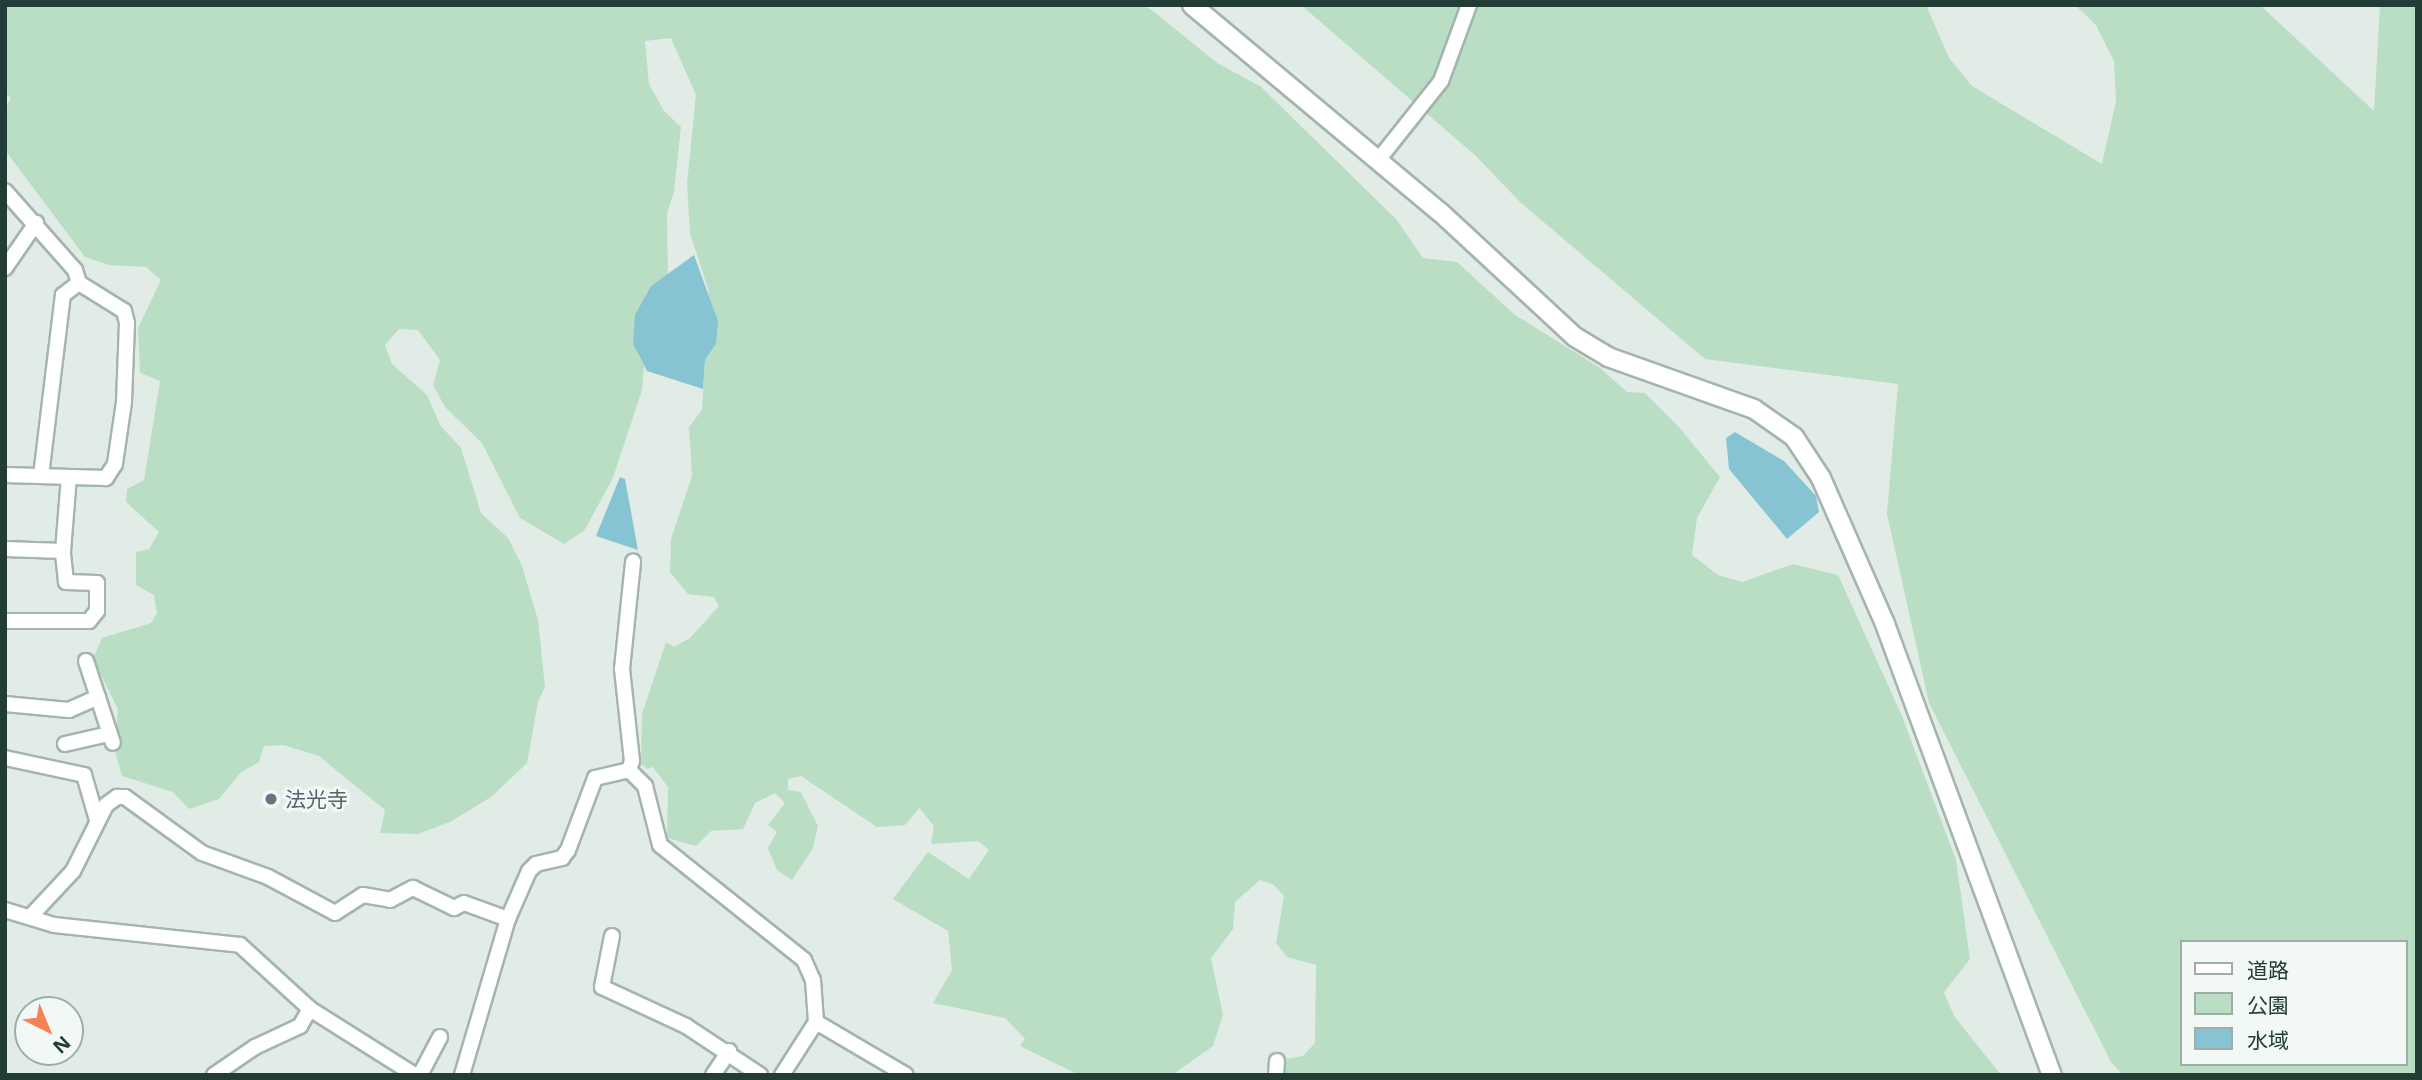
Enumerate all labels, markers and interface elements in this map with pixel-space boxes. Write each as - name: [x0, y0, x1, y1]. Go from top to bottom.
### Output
- place label: 法光寺: [285, 786, 348, 812]
- marker: 法光寺: [263, 791, 279, 807]
- legend: [2180, 940, 2408, 1066]
- text: 道路: [2247, 956, 2289, 984]
- text: 公園: [2247, 991, 2289, 1019]
- north arrow: [14, 996, 84, 1066]
- text: 水域: [2247, 1026, 2289, 1054]
- text: N: [47, 1030, 76, 1060]

